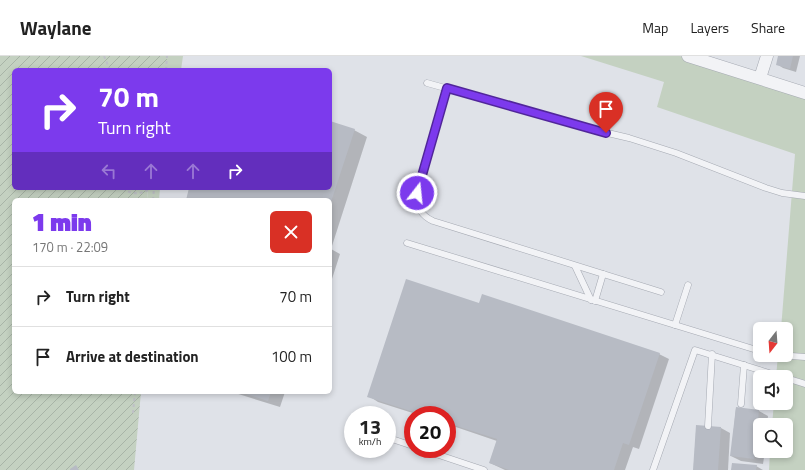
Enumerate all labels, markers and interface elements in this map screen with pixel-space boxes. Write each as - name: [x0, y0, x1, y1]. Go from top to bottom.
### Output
- text: Waylane: [20, 13, 92, 42]
- text: Map: [642, 17, 668, 38]
- text: Layers: [690, 17, 729, 38]
- text: Share: [751, 17, 785, 38]
- text: 70 m: [98, 75, 159, 118]
- icon: right: [32, 84, 84, 136]
- pin: [589, 92, 623, 133]
- icon: arrive: [595, 98, 617, 120]
- text: Turn right: [98, 114, 171, 141]
- icon: left: [98, 160, 120, 182]
- icon: ahead: [140, 160, 162, 182]
- icon: ahead: [182, 160, 204, 182]
- icon: right: [224, 160, 246, 182]
- position arrow: [396, 172, 438, 214]
- text: 1 min: [32, 204, 92, 240]
- button: close: [270, 211, 312, 253]
- text: 170 m · 22:09: [32, 237, 108, 257]
- text: Turn right: [66, 285, 130, 308]
- text: 70 m: [279, 285, 312, 308]
- icon: right: [32, 286, 54, 308]
- north arrow: [753, 322, 793, 362]
- map controls: [753, 322, 793, 458]
- text: Arrive at destination: [66, 345, 199, 368]
- text: 100 m: [271, 345, 312, 368]
- icon: arrive: [32, 346, 54, 368]
- button: sound: [753, 370, 793, 410]
- speed limit sign: 20: [404, 406, 456, 458]
- text: 13: [359, 411, 381, 442]
- button: search: [753, 418, 793, 458]
- text: km/h: [359, 434, 381, 449]

